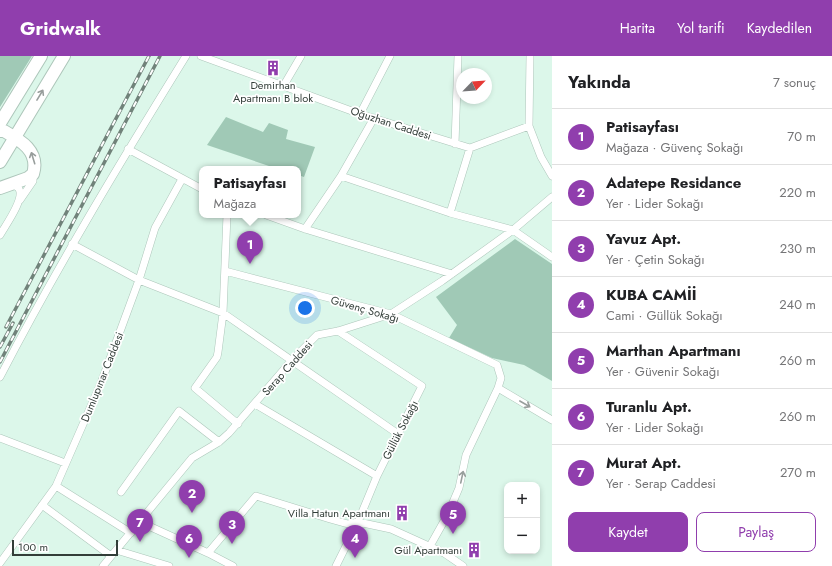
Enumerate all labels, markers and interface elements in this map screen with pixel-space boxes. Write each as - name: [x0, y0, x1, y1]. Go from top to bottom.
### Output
- text: Gridwalk: [20, 15, 101, 42]
- text: Harita: [620, 18, 655, 38]
- text: Yol tarifi: [677, 18, 725, 38]
- text: Kaydedilen: [747, 18, 812, 38]
- building icon: Demirhan Apartmanı B blok: [264, 59, 282, 77]
- north arrow: [456, 68, 492, 104]
- text: Yakında: [568, 70, 631, 94]
- text: 7 sonuç: [773, 73, 816, 92]
- place label: Demirhan Apartmanı B blok: [233, 77, 313, 106]
- one-way arrow: [37, 89, 45, 101]
- street label: Oğuzhan Caddesi: [348, 102, 434, 144]
- text: Patisayfası: [606, 116, 679, 138]
- text: 1: [578, 127, 584, 146]
- text: 70 m: [787, 127, 816, 146]
- text: Mağaza · Güvenç Sokağı: [606, 138, 743, 157]
- one-way arrow: [29, 152, 36, 165]
- popup: [199, 166, 301, 218]
- text: Patisayfası: [214, 172, 286, 194]
- text: Adatepe Residance: [606, 172, 741, 194]
- text: 2: [577, 183, 585, 202]
- text: 220 m: [779, 183, 816, 202]
- text: Mağaza: [214, 194, 256, 213]
- text: Yer · Lider Sokağı: [606, 194, 704, 213]
- text: Yavuz Apt.: [606, 228, 681, 250]
- pin: 1: [237, 231, 263, 264]
- text: 3: [577, 239, 585, 258]
- text: 230 m: [780, 239, 816, 258]
- text: Yer · Çetin Sokağı: [606, 250, 705, 269]
- text: KUBA CAMİİ: [606, 284, 697, 306]
- street label: Güvenç Sokağı: [329, 292, 401, 326]
- text: 4: [576, 295, 586, 314]
- text: 240 m: [779, 295, 816, 314]
- your location: [295, 298, 315, 318]
- text: Cami · Güllük Sokağı: [606, 306, 723, 325]
- street label: Dumlupınar Caddesi: [77, 329, 127, 424]
- street label: Serap Caddesi: [258, 337, 316, 399]
- text: Marthan Apartmanı: [606, 340, 741, 362]
- text: 5: [577, 351, 585, 370]
- text: 260 m: [779, 351, 816, 370]
- text: Yer · Güvenir Sokağı: [606, 362, 720, 381]
- text: Turanlu Apt.: [606, 396, 692, 418]
- street label: Güllük Sokağı: [378, 398, 422, 462]
- one-way arrow: [519, 401, 531, 409]
- text: 6: [577, 407, 585, 426]
- text: 260 m: [779, 407, 816, 426]
- text: Yer · Lider Sokağı: [606, 418, 704, 437]
- text: Murat Apt.: [606, 452, 681, 474]
- text: 7: [577, 463, 585, 482]
- text: 270 m: [780, 463, 816, 482]
- one-way arrow: [458, 471, 466, 484]
- text: Yer · Serap Caddesi: [606, 474, 716, 493]
- pin: 2: [179, 480, 205, 513]
- map controls: [504, 482, 540, 554]
- button: +: [504, 482, 540, 518]
- pin: 5: [440, 501, 466, 534]
- building icon: Villa Hatun Apartmanı: [393, 504, 411, 522]
- place label: Villa Hatun Apartmanı: [288, 505, 390, 521]
- pin: 7: [127, 509, 153, 542]
- pin: 3: [219, 511, 245, 544]
- button: Kaydet: [568, 512, 688, 552]
- button: Paylaş: [696, 512, 816, 552]
- button: −: [504, 518, 540, 554]
- pin: 6: [176, 525, 202, 558]
- pin: 4: [342, 525, 368, 558]
- scale bar: [12, 538, 118, 557]
- text: 100 m: [18, 539, 48, 555]
- building icon: Gül Apartmanı: [465, 541, 483, 559]
- place label: Gül Apartmanı: [394, 542, 462, 558]

